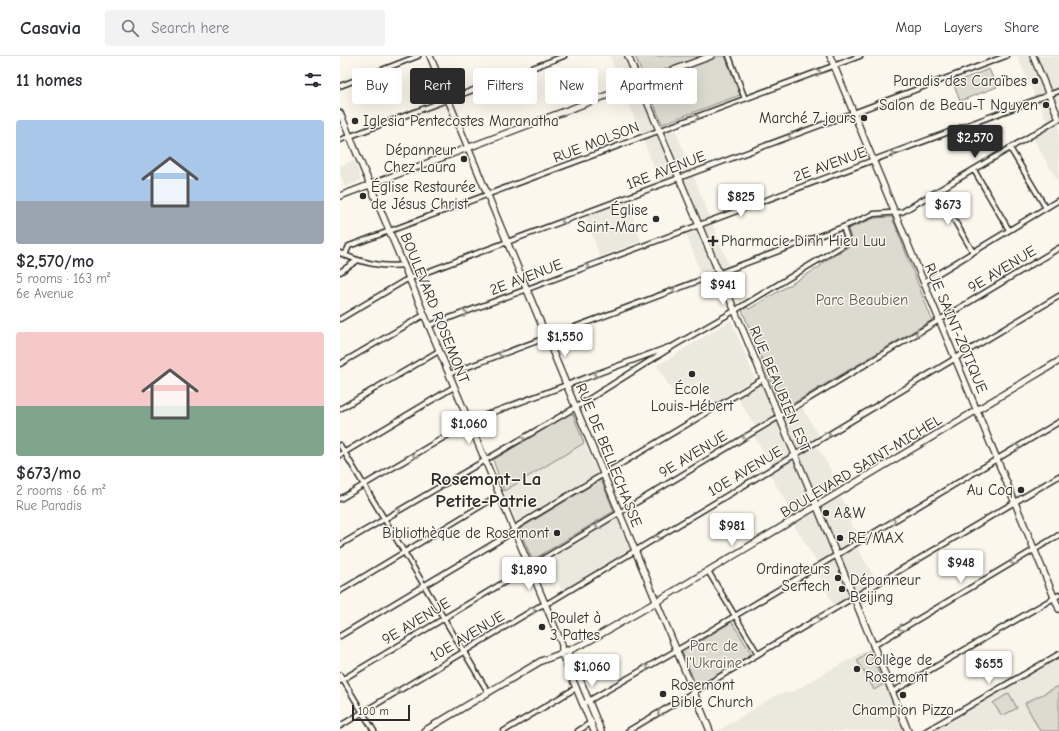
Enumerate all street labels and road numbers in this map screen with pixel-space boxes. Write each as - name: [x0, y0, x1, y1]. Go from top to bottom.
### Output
- street label: RUE MOLSON: [550, 117, 642, 167]
- street label: 2E AVENUE: [791, 142, 869, 186]
- street label: 1RE AVENUE: [624, 147, 708, 193]
- street label: BOULEVARD ROSEMONT: [397, 230, 474, 386]
- street label: 9E AVENUE: [965, 242, 1039, 296]
- street label: 2E AVENUE: [487, 255, 565, 299]
- street label: RUE SAINT-ZOTIQUE: [920, 260, 992, 396]
- street label: RUE BEAUBIEN EST: [745, 323, 815, 455]
- street label: RUE DE BELLECHASSE: [572, 380, 646, 530]
- street label: BOULEVARD SAINT-MICHEL: [777, 410, 945, 521]
- street label: 9E AVENUE: [656, 427, 730, 481]
- street label: 10E AVENUE: [705, 442, 785, 500]
- street label: 9E AVENUE: [379, 594, 453, 648]
- street label: 10E AVENUE: [427, 607, 507, 665]

